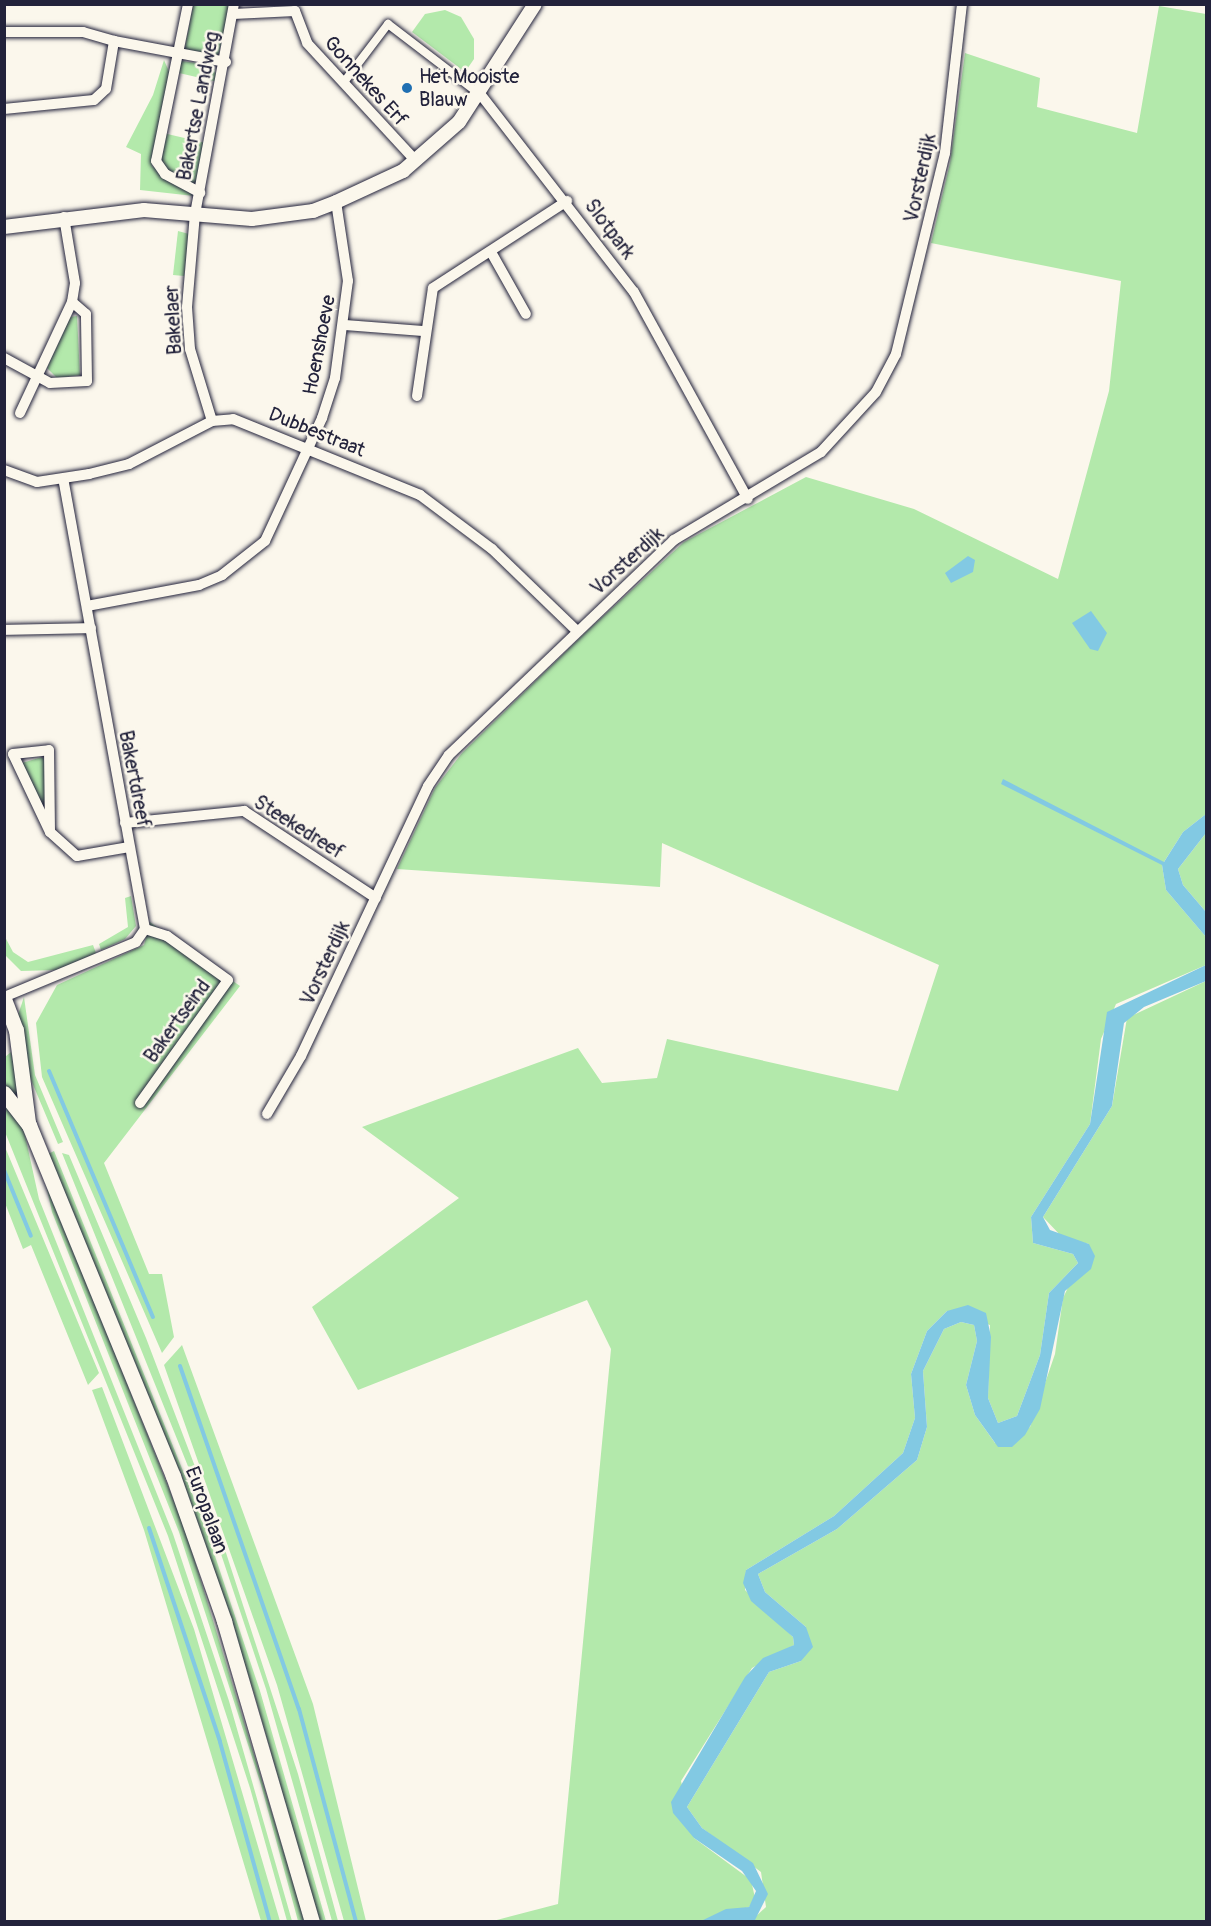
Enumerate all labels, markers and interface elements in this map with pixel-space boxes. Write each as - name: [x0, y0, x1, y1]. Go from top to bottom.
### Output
- street label: Bakertse Landweg: [172, 29, 224, 183]
- street label: Gonnekes Erf: [319, 31, 413, 131]
- place label: Het Mooiste Blauw: [419, 64, 519, 111]
- marker: Het Mooiste Blauw: [400, 81, 414, 95]
- street label: Vorsterdijk: [899, 131, 941, 225]
- street label: Slotpark: [580, 194, 640, 264]
- street label: Bakelaer: [159, 284, 187, 356]
- street label: Hoenshoeve: [298, 293, 340, 397]
- street label: Dubbestraat: [265, 402, 369, 462]
- street label: Vorsterdijk: [585, 522, 669, 600]
- street label: Bakertdreef: [114, 728, 156, 830]
- street label: Steekedreef: [249, 790, 349, 864]
- street label: Vorsterdijk: [295, 917, 355, 1009]
- street label: Bakertseind: [139, 975, 215, 1067]
- street label: Europalaan: [180, 1463, 234, 1557]

